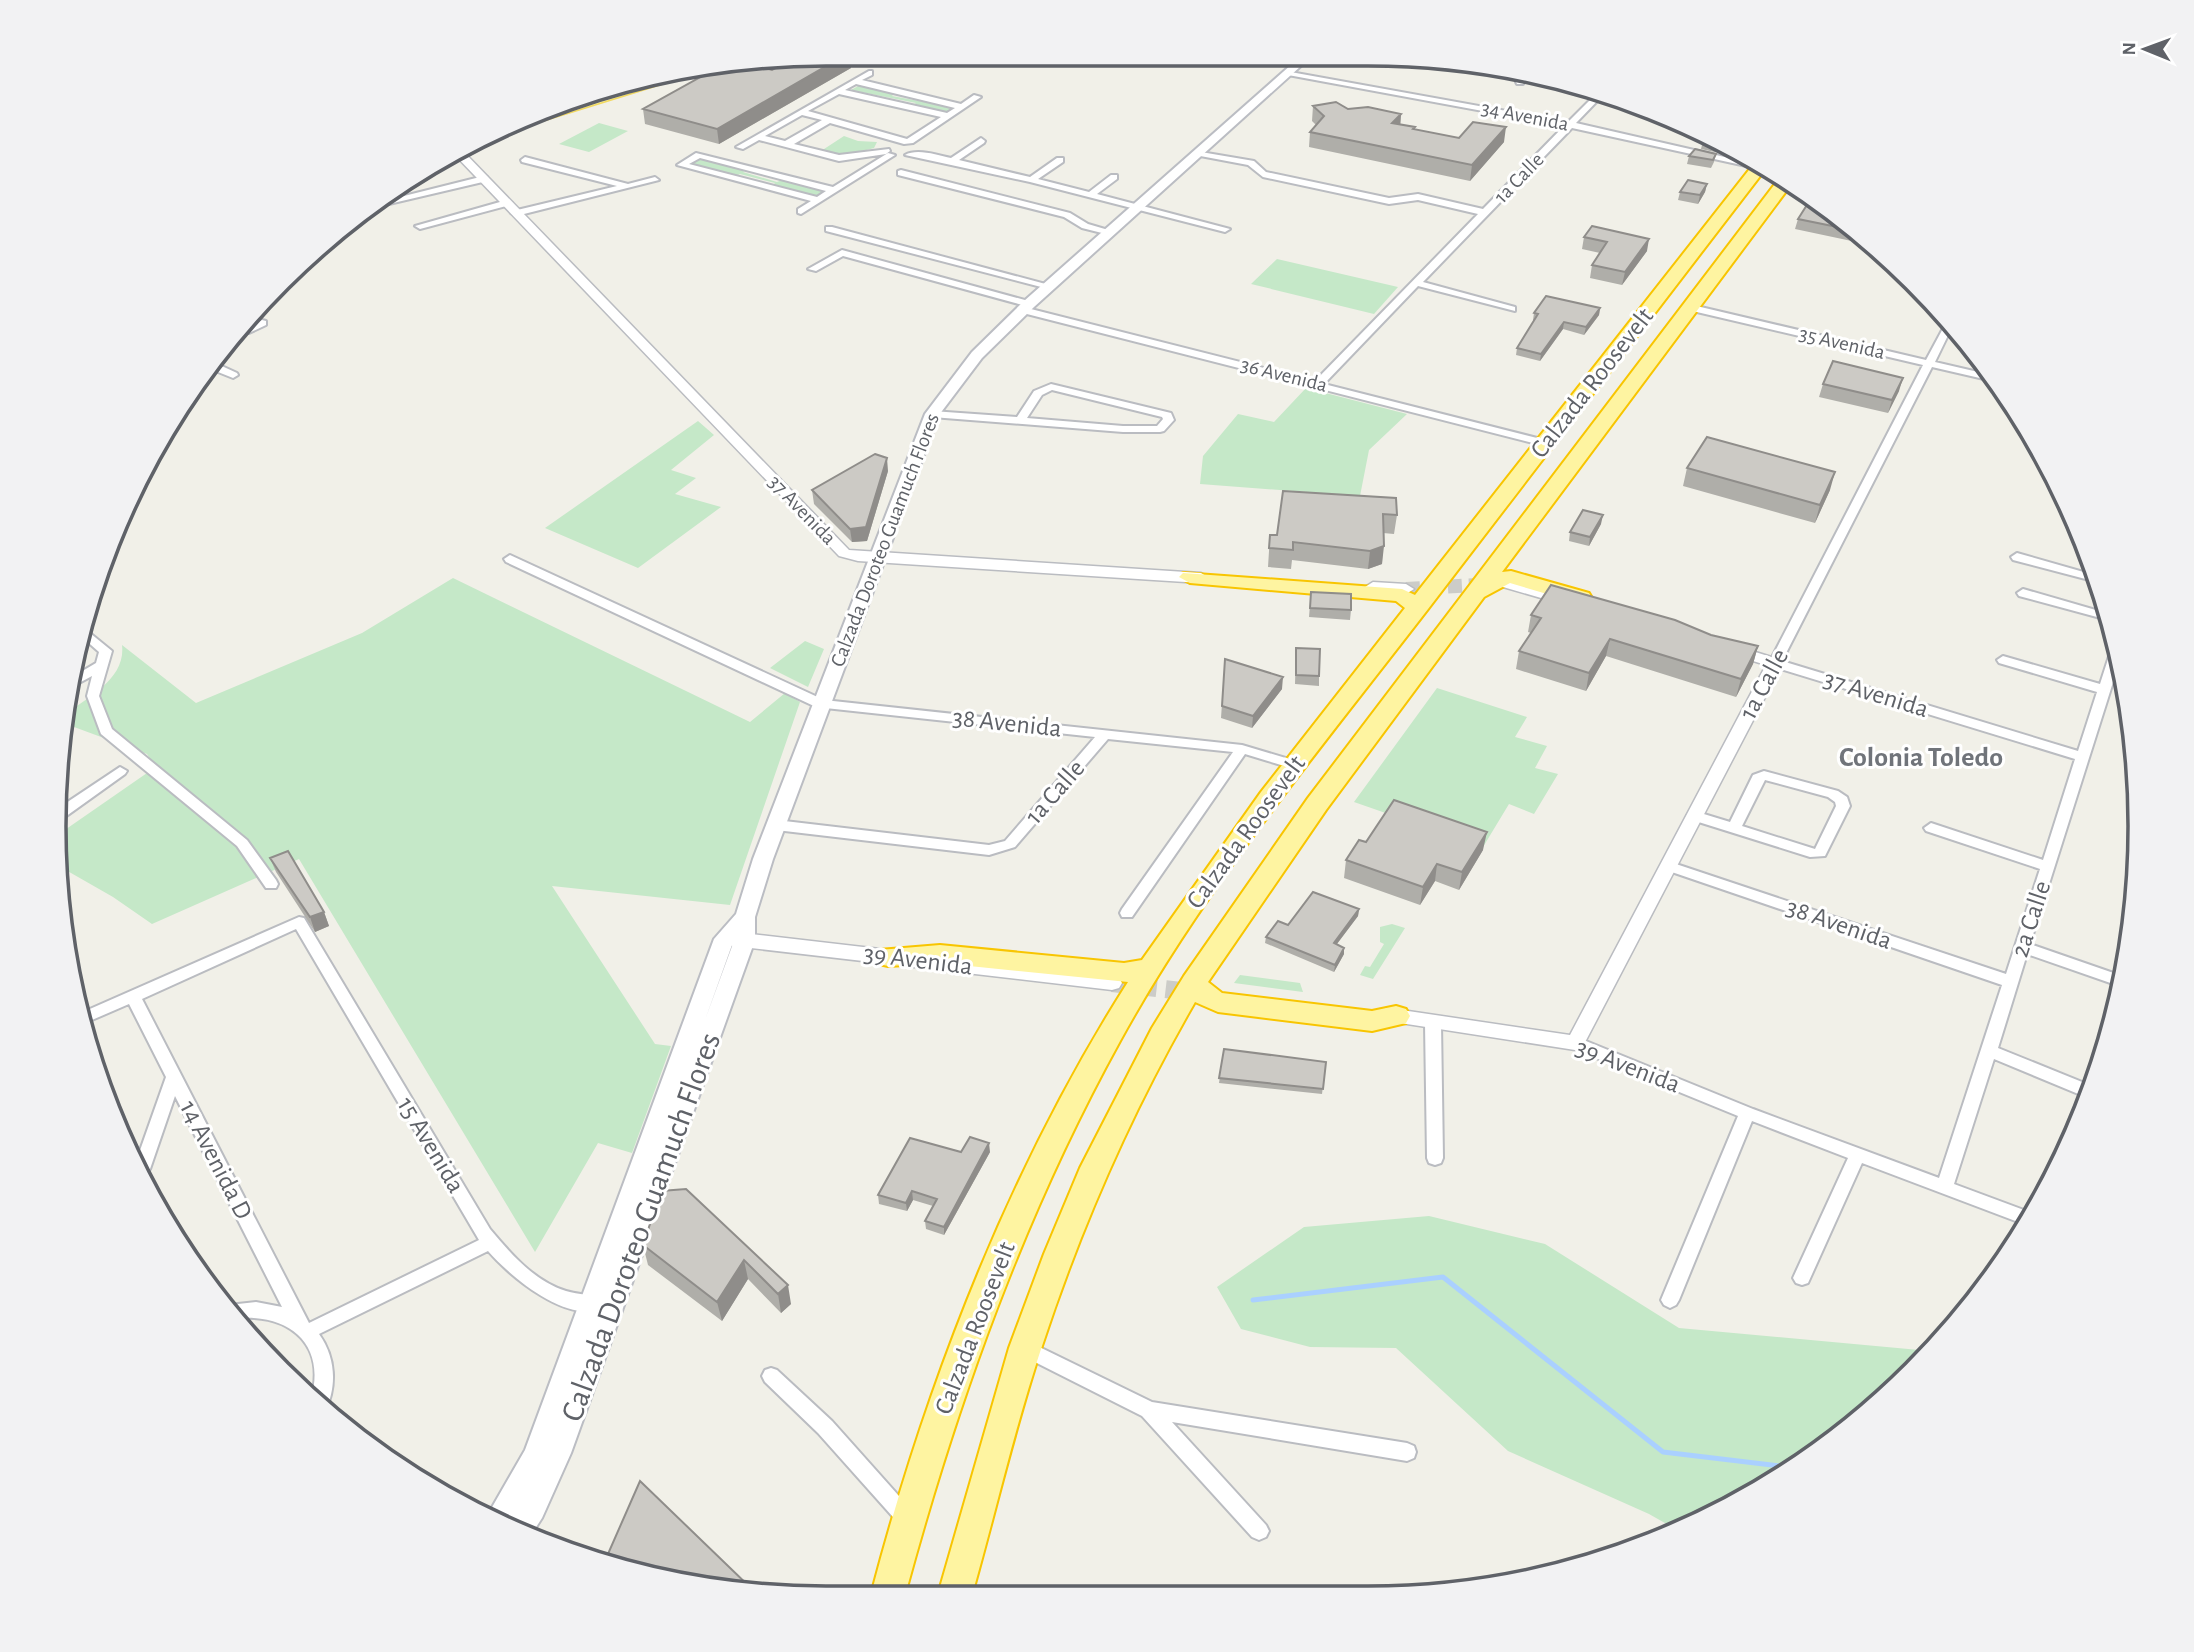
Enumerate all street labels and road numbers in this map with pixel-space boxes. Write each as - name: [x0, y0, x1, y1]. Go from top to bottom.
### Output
- street label: 34 Avenida: [1479, 97, 1571, 135]
- street label: 1a Calle: [1490, 149, 1548, 207]
- street label: Calzada Roosevelt: [1526, 303, 1658, 463]
- street label: 35 Avenida: [1797, 323, 1887, 363]
- street label: 36 Avenida: [1239, 354, 1330, 396]
- street label: Calzada Doroteo Guamuch Flores: [827, 410, 943, 670]
- street label: 37 Avenida: [764, 471, 840, 549]
- street label: 1a Calle: [1735, 645, 1793, 723]
- street label: 37 Avenida: [1820, 666, 1932, 722]
- street label: 38 Avenida: [951, 704, 1063, 742]
- street label: Calzada Roosevelt: [1182, 751, 1310, 913]
- street label: 1a Calle: [1020, 755, 1090, 829]
- street label: 2a Calle: [2007, 878, 2055, 960]
- street label: 38 Avenida: [1783, 894, 1895, 954]
- street label: 39 Avenida: [862, 940, 974, 980]
- street label: Calzada Doroteo Guamuch Flores: [556, 1028, 726, 1426]
- street label: 39 Avenida: [1572, 1034, 1684, 1098]
- street label: 15 Avenida: [392, 1093, 470, 1197]
- street label: 14 Avenida D: [175, 1097, 257, 1223]
- street label: Calzada Roosevelt: [930, 1238, 1020, 1418]

